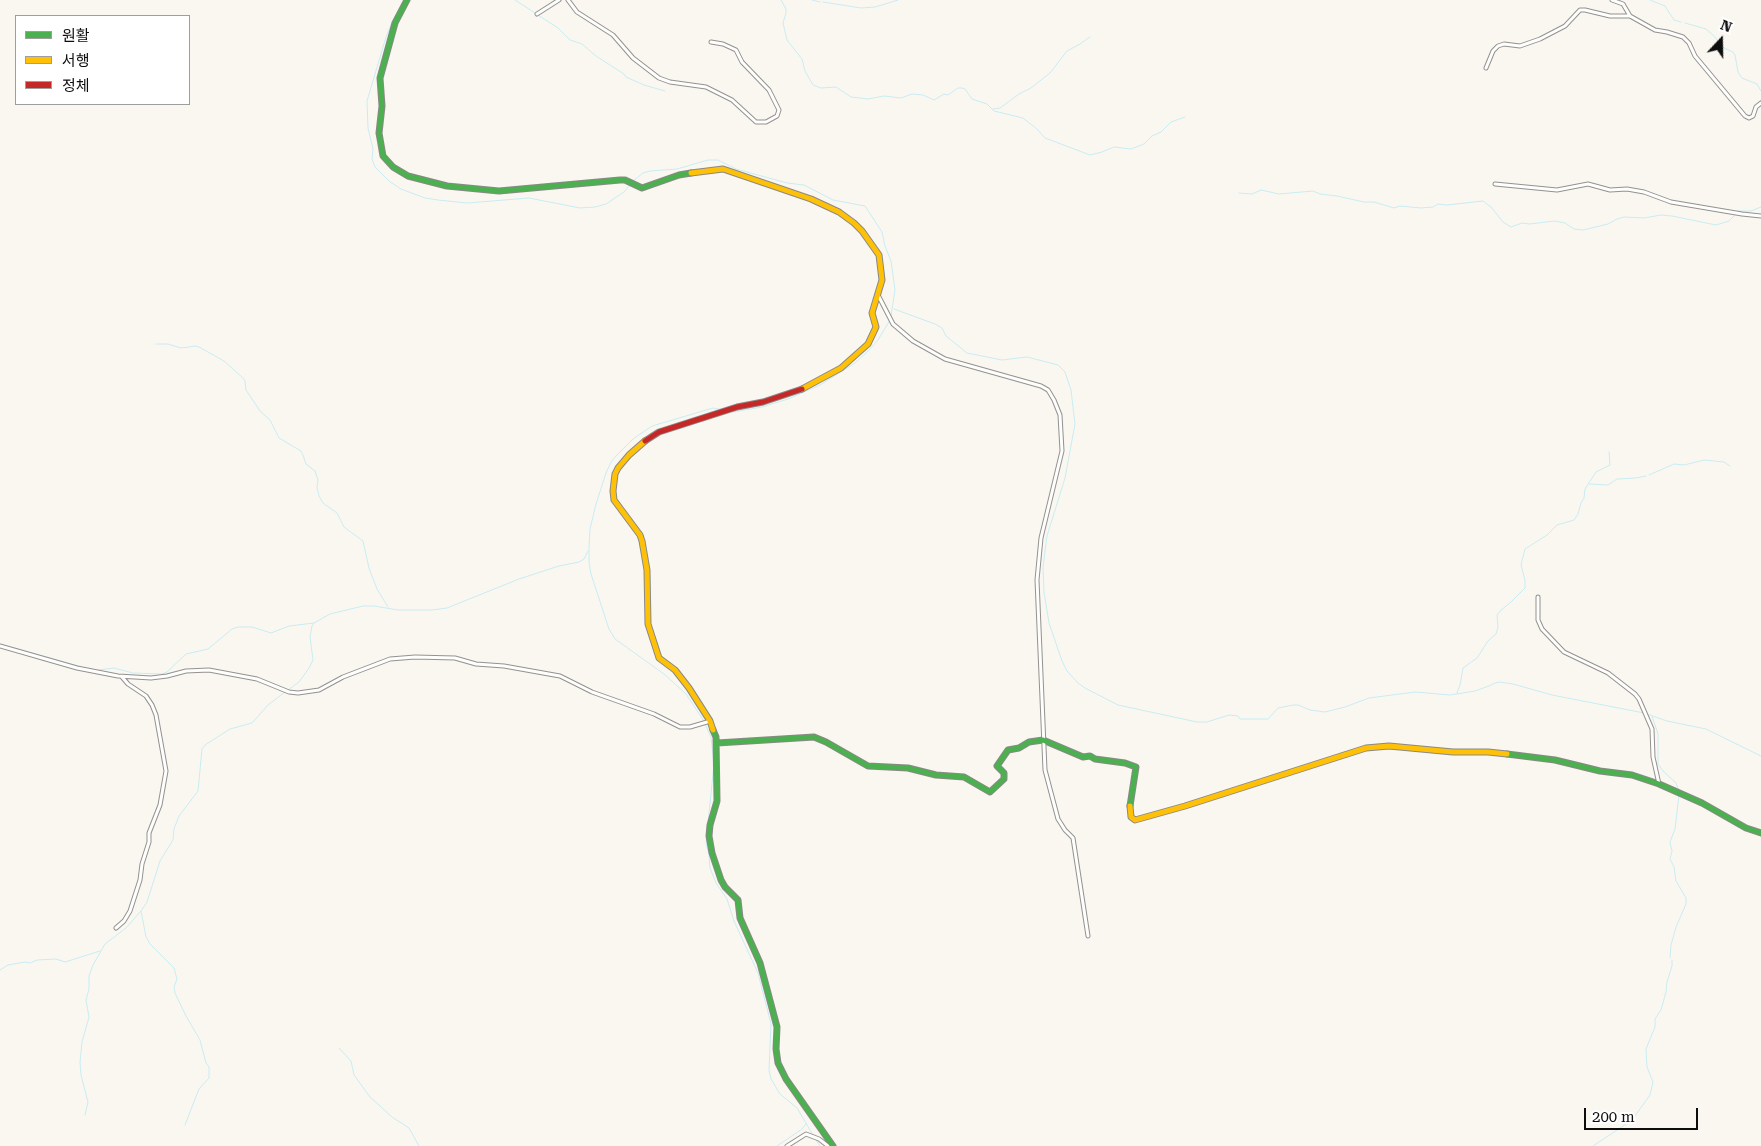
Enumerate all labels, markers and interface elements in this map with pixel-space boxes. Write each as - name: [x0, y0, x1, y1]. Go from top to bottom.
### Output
- legend: [15, 15, 190, 105]
- north arrow: [1696, 15, 1746, 65]
- text: N: [1718, 17, 1734, 35]
- text: 원활: [62, 27, 90, 45]
- text: 서행: [62, 52, 90, 70]
- text: 정체: [62, 77, 90, 95]
- scale bar: [1586, 1098, 1700, 1130]
- text: 200 m: [1592, 1108, 1635, 1126]

